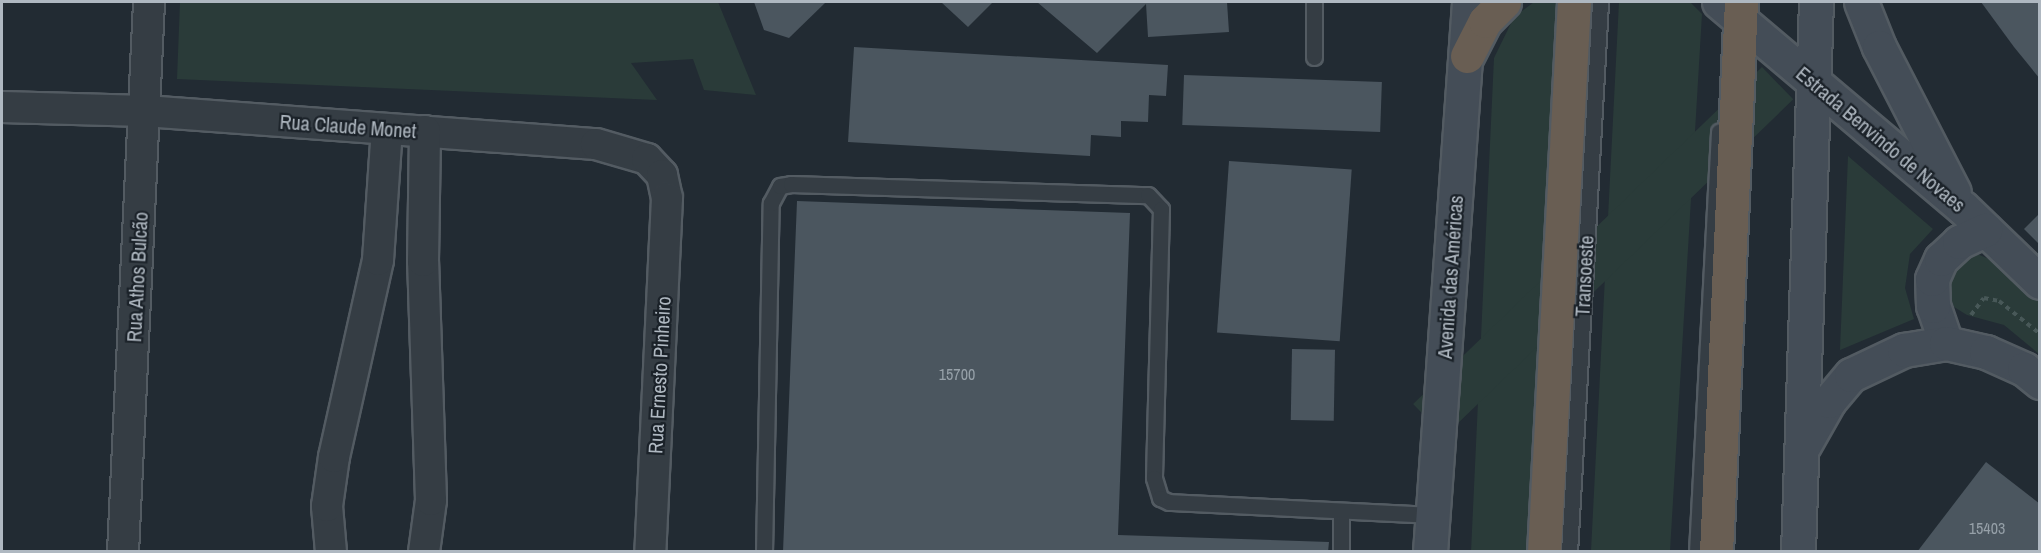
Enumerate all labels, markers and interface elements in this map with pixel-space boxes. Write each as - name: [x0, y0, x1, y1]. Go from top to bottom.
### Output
- street label: Estrada Benvindo de Novaes: [1792, 61, 1970, 217]
- street label: Rua Claude Monet: [279, 109, 417, 143]
- street label: Avenida das Américas: [1432, 194, 1468, 360]
- street label: Rua Athos Bulcão: [122, 211, 152, 343]
- street label: Transoeste: [1570, 235, 1598, 317]
- street label: Rua Ernesto Pinheiro: [643, 296, 675, 454]
- house number: 15700: [939, 364, 975, 384]
- house number: 15403: [1969, 518, 2005, 538]

